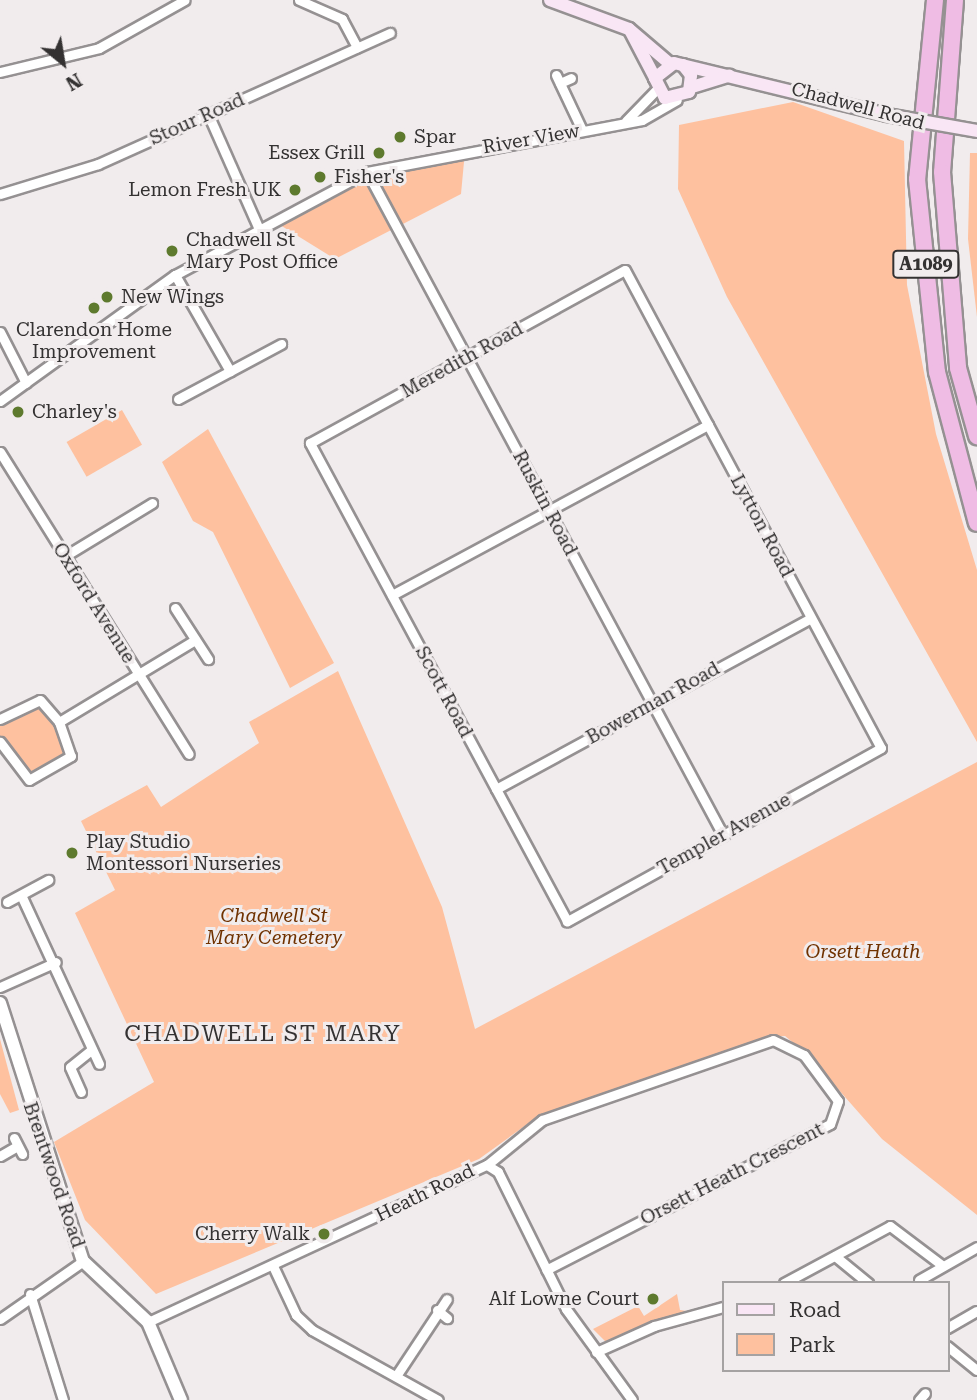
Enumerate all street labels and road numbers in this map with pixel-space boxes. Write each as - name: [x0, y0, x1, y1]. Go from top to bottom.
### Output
- street label: Chadwell Road: [789, 77, 927, 135]
- street label: Stour Road: [146, 88, 248, 150]
- street label: River View: [481, 119, 581, 159]
- road number: A1089: [891, 250, 961, 278]
- street label: Meredith Road: [397, 317, 527, 403]
- street label: Ruskin Road: [508, 447, 582, 559]
- street label: Lytton Road: [725, 471, 799, 581]
- street label: Oxford Avenue: [48, 539, 140, 667]
- street label: Scott Road: [410, 642, 478, 742]
- street label: Bowerman Road: [582, 657, 724, 749]
- street label: Templer Avenue: [653, 788, 795, 880]
- street label: Brentwood Road: [18, 1099, 90, 1251]
- street label: Orsett Heath Crescent: [636, 1118, 828, 1230]
- street label: Heath Road: [372, 1159, 478, 1227]

